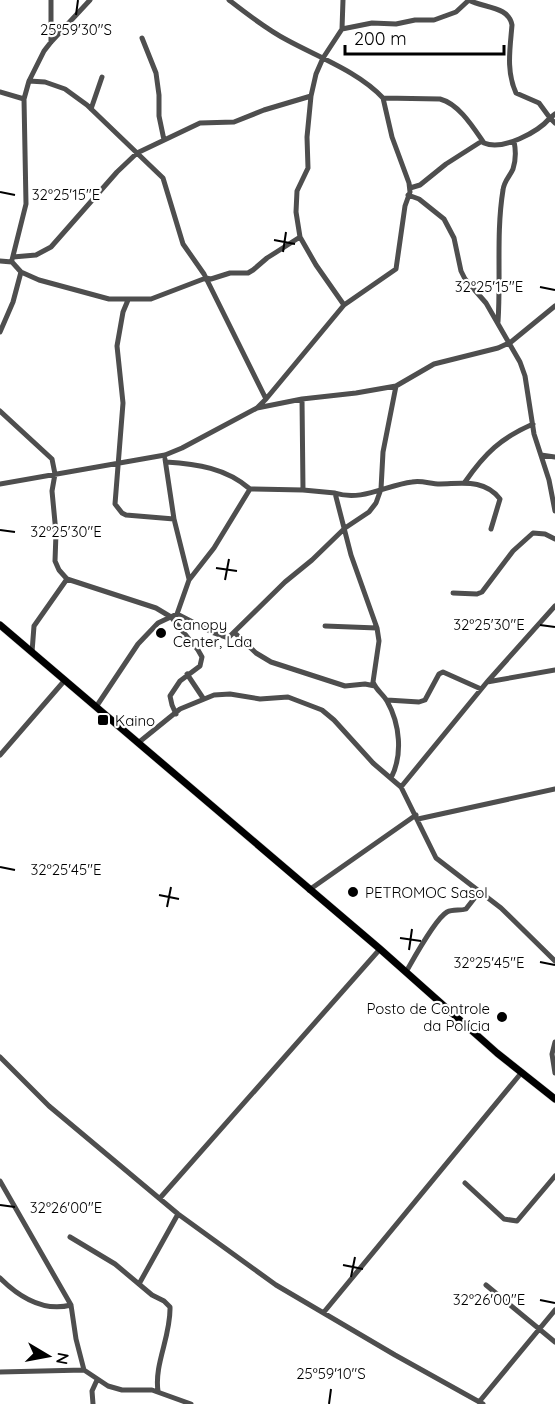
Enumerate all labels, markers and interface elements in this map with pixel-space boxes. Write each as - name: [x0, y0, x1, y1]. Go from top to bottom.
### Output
- scale bar: [345, 18, 504, 56]
- text: 25°59'30"S: [40, 20, 112, 39]
- text: 200 m: [354, 27, 407, 50]
- text: 32°25'15"E: [32, 185, 100, 204]
- text: 32°25'15"E: [455, 277, 523, 296]
- text: 32°25'30"E: [30, 522, 102, 541]
- place label: Canopy Center, Lda: [173, 615, 252, 651]
- text: 32°25'30"E: [453, 615, 525, 634]
- marker: Canopy Center, Lda: [154, 626, 168, 640]
- place label: Kaino: [115, 711, 155, 730]
- marker: Kaino: [96, 713, 110, 727]
- text: 32°25'45"E: [31, 860, 102, 879]
- place label: PETROMOC Sasol: [365, 883, 488, 902]
- marker: PETROMOC Sasol: [346, 885, 360, 899]
- text: 32°25'45"E: [454, 953, 525, 972]
- place label: Posto de Controle da Polícia: [366, 999, 490, 1035]
- marker: Posto de Controle da Polícia: [495, 1010, 509, 1024]
- text: 32°26'00"E: [30, 1198, 102, 1217]
- text: 32°26'00"E: [453, 1290, 525, 1309]
- north arrow: [18, 1326, 78, 1386]
- text: N: [52, 1351, 74, 1366]
- text: 25°59'10"S: [296, 1364, 366, 1383]

